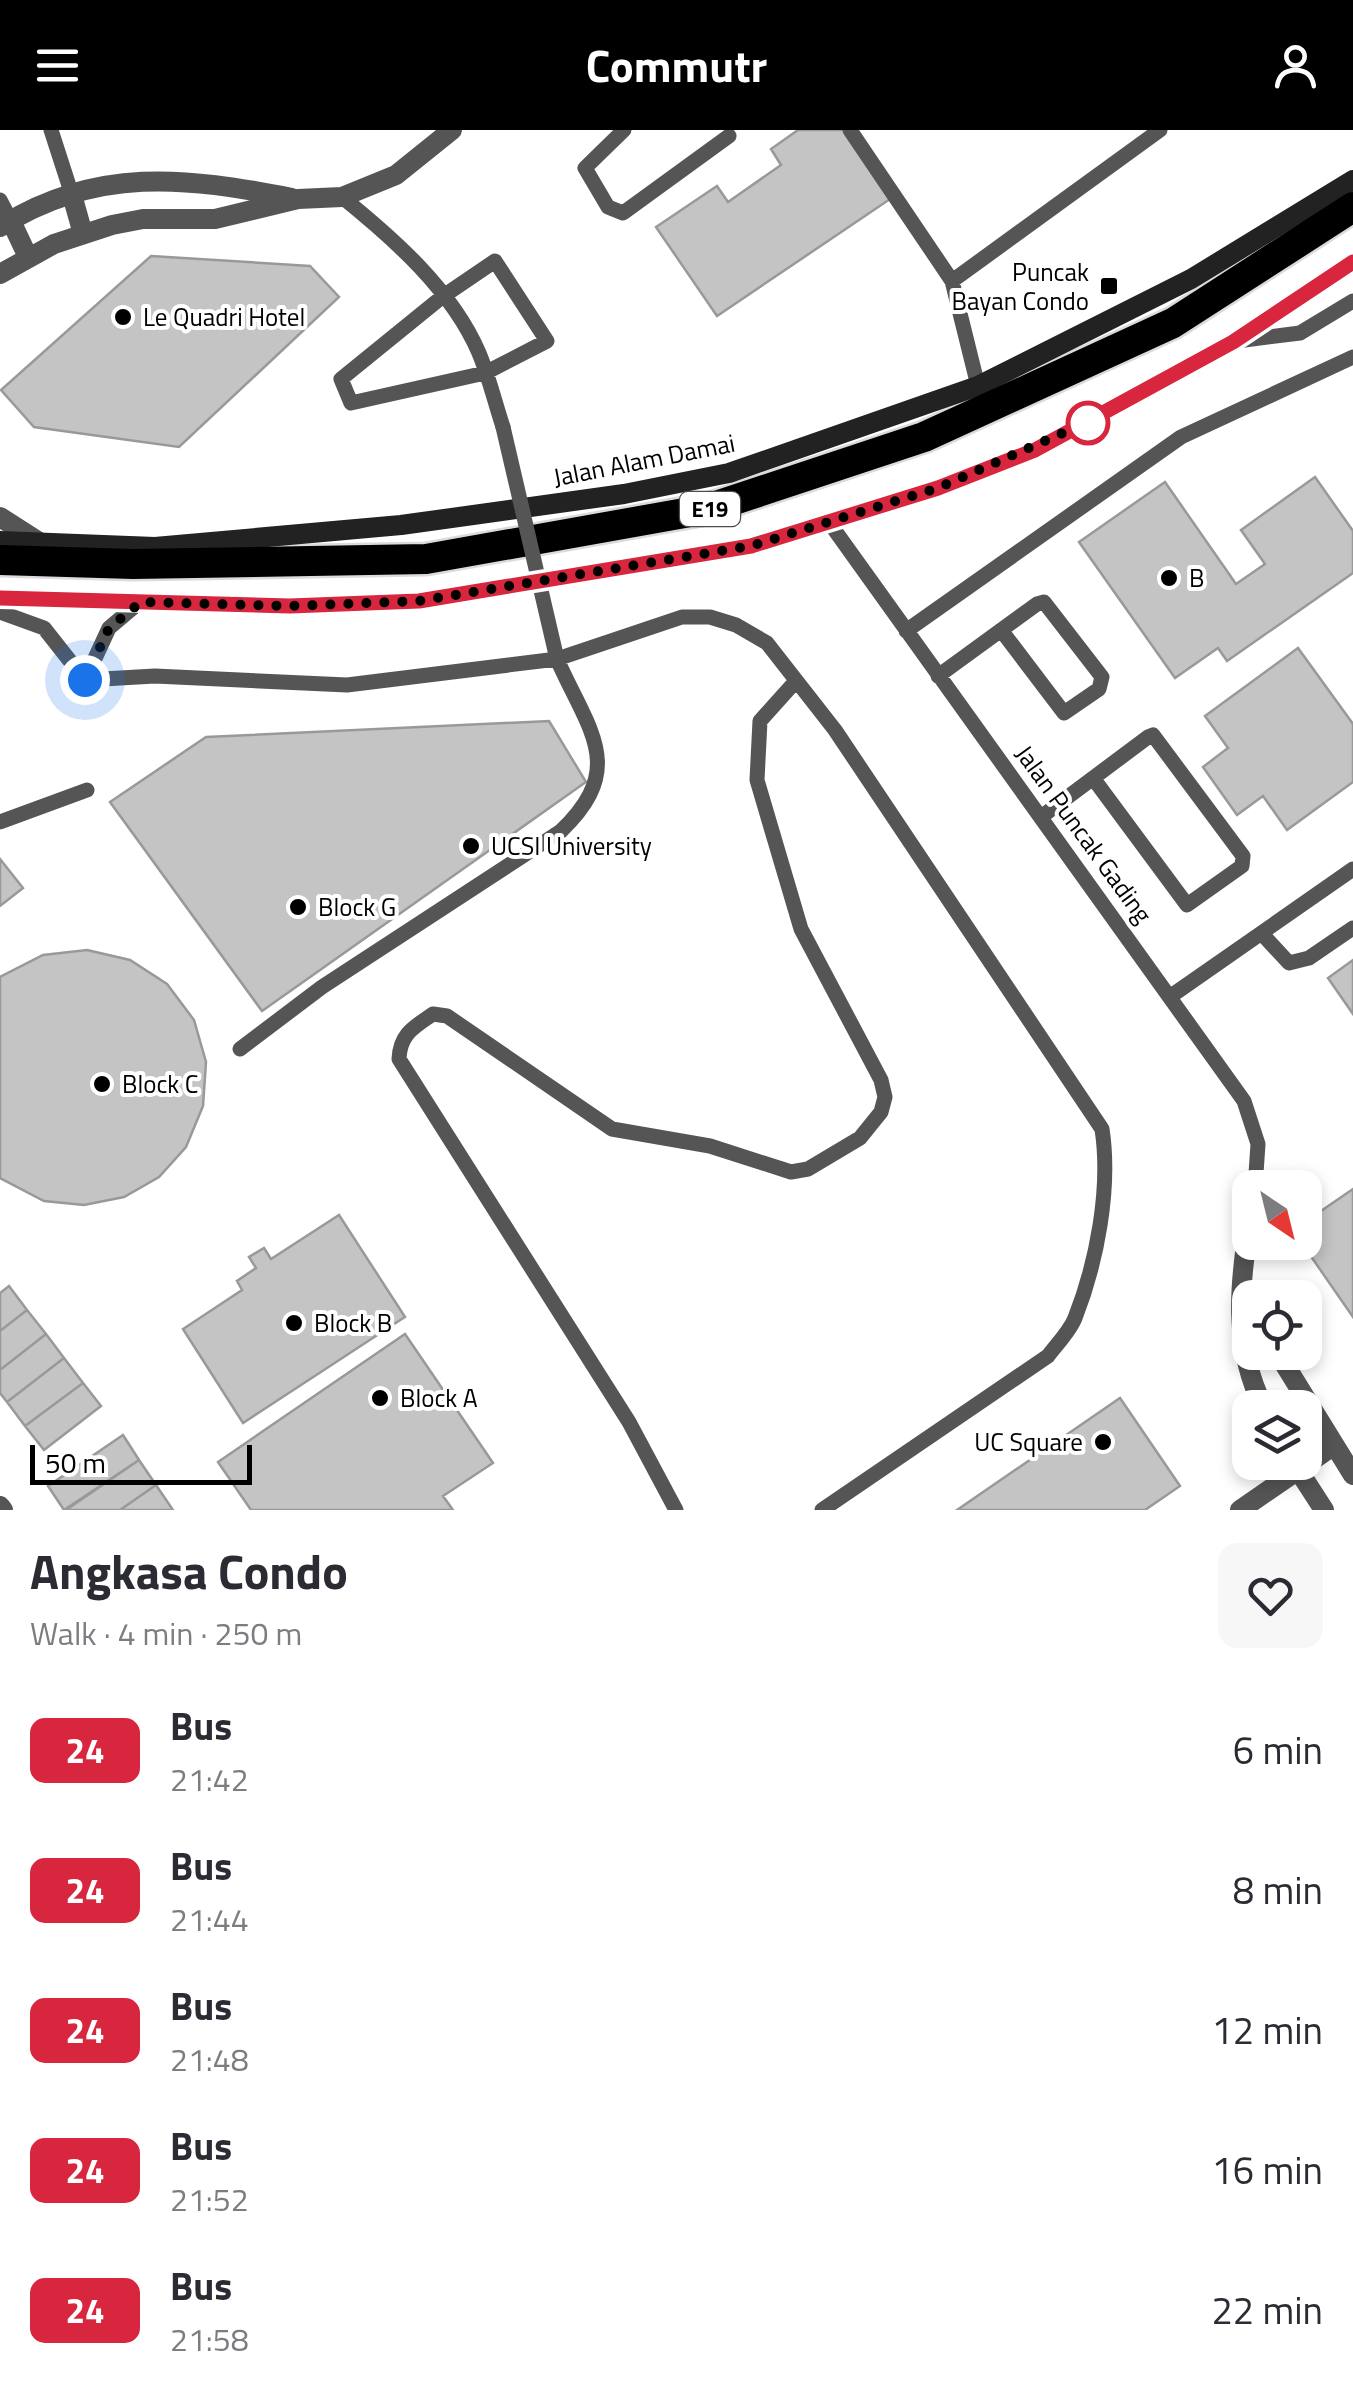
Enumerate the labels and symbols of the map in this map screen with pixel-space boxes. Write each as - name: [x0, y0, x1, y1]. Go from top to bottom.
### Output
- place label: Puncak Bayan Condo: [951, 253, 1089, 320]
- marker: Puncak Bayan Condo: [1098, 275, 1120, 297]
- place label: Le Quadri Hotel: [143, 298, 305, 336]
- marker: Le Quadri Hotel: [112, 306, 134, 328]
- unlabelled marker: [1067, 402, 1109, 444]
- street label: Jalan Alam Damai: [550, 424, 738, 496]
- road number: E19: [680, 492, 740, 526]
- place label: B: [1189, 559, 1204, 597]
- marker: B: [1158, 567, 1180, 589]
- your location: [60, 655, 110, 705]
- street label: Jalan Puncak Gading: [1006, 737, 1162, 931]
- place label: UCSI University: [491, 827, 652, 865]
- marker: UCSI University: [460, 835, 482, 857]
- place label: Block G: [318, 888, 396, 926]
- marker: Block G: [287, 896, 309, 918]
- place label: Block C: [122, 1065, 198, 1103]
- marker: Block C: [91, 1073, 113, 1095]
- north arrow: [1232, 1170, 1322, 1260]
- place label: Block B: [314, 1304, 392, 1342]
- marker: Block B: [283, 1312, 305, 1334]
- place label: Block A: [400, 1379, 478, 1417]
- marker: Block A: [369, 1387, 391, 1409]
- place label: UC Square: [974, 1423, 1083, 1461]
- marker: UC Square: [1092, 1431, 1114, 1453]
- scale bar: [30, 1440, 252, 1484]

